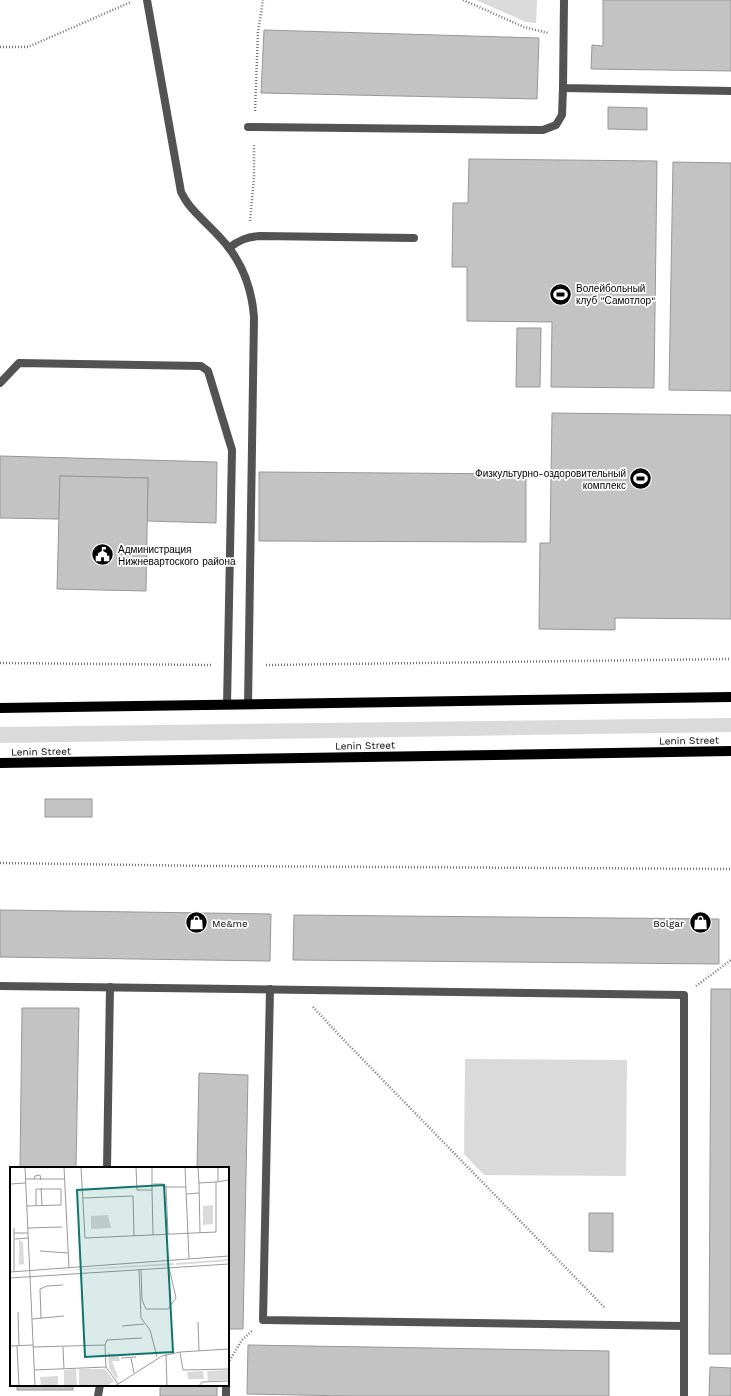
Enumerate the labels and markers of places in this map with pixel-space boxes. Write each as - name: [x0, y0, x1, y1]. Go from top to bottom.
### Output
- sports icon: Волейбольный клуб "Самотлор": [548, 281, 574, 307]
- place label: Волейбольный клуб "Самотлор": [576, 283, 655, 306]
- sports icon: Физкультурно-оздоровительный комплекс: [628, 466, 654, 492]
- place label: Физкультурно-оздоровительный комплекс: [475, 468, 626, 491]
- public building icon: Администрация Нижневартоского района: [89, 542, 115, 568]
- place label: Администрация Нижневартоского района: [118, 544, 236, 567]
- shop icon: Me&me: [184, 910, 210, 936]
- shop icon: Bolgar: [687, 910, 713, 936]
- place label: Me&me: [212, 918, 248, 929]
- place label: Bolgar: [653, 918, 684, 929]

